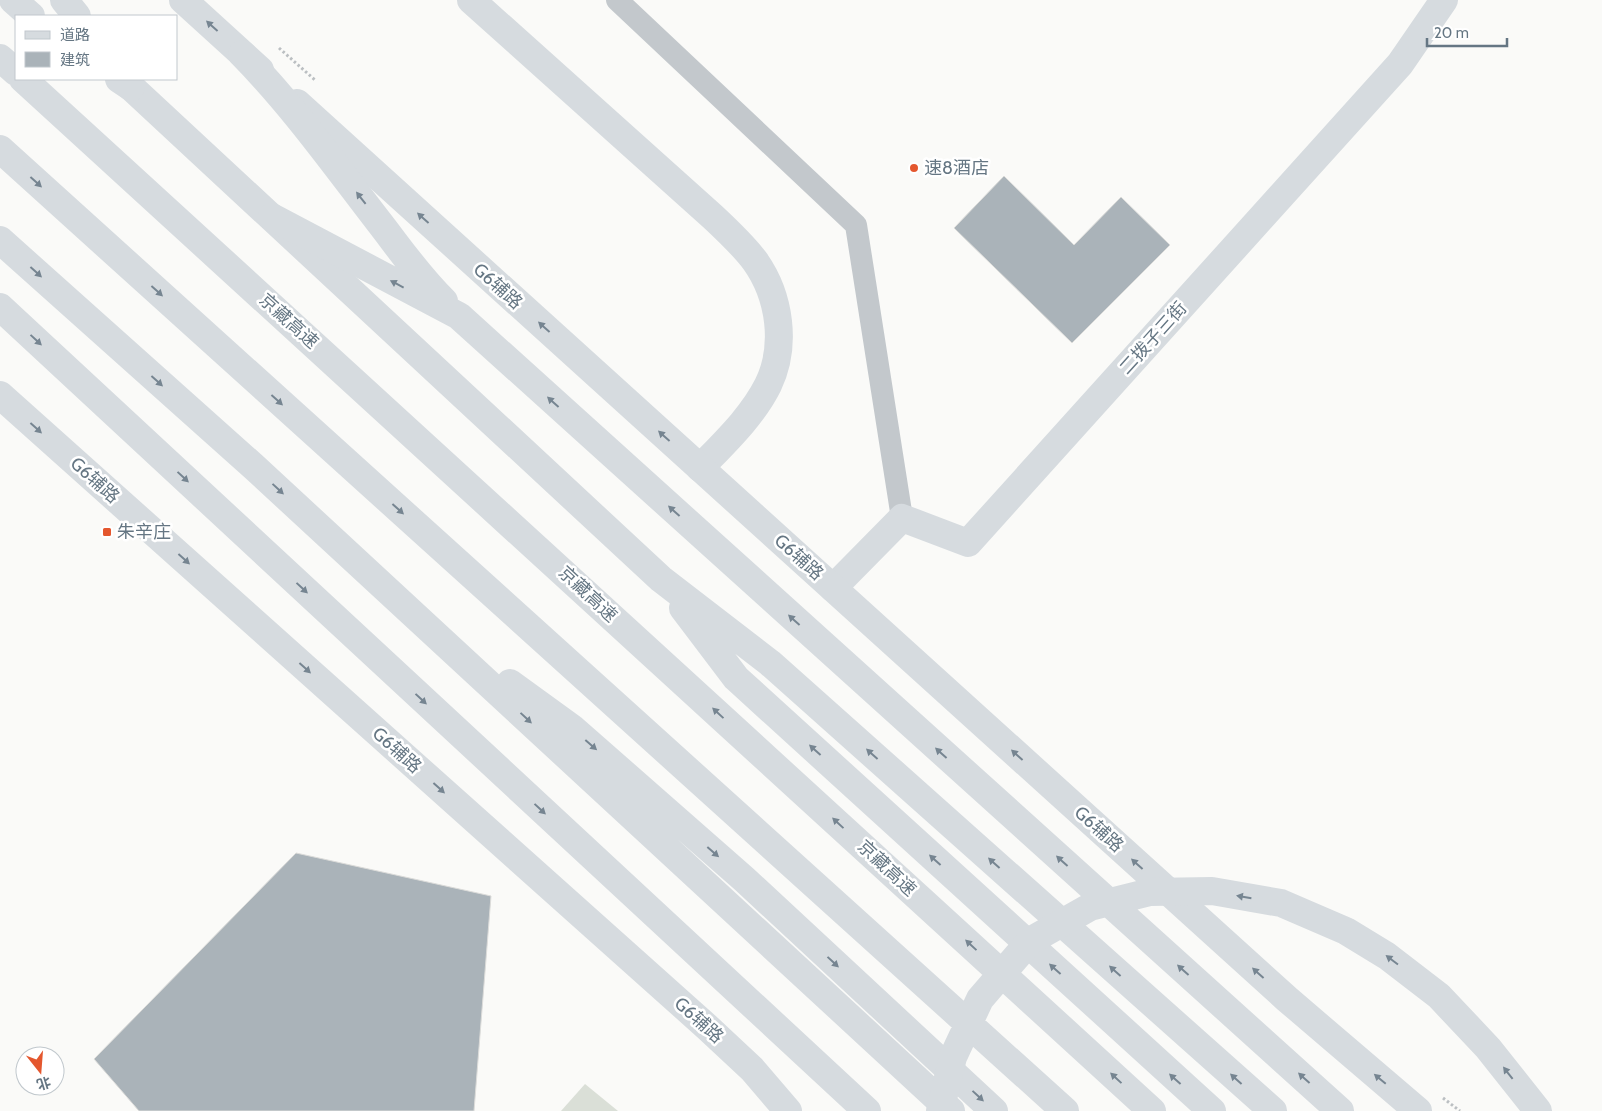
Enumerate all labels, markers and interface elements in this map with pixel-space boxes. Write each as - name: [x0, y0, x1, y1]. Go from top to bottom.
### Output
- legend: [15, 15, 178, 80]
- scale bar: [1427, 15, 1507, 47]
- one-way arrow: [206, 21, 219, 32]
- text: 20 m: [1434, 24, 1469, 42]
- text: 道路: [60, 26, 90, 44]
- text: 建筑: [60, 51, 90, 69]
- place label: 速8酒店: [924, 157, 989, 179]
- marker: 速8酒店: [908, 162, 920, 174]
- one-way arrow: [30, 176, 42, 188]
- one-way arrow: [355, 192, 366, 205]
- one-way arrow: [418, 212, 430, 224]
- street label: G6辅路: [469, 258, 527, 314]
- one-way arrow: [30, 266, 42, 278]
- one-way arrow: [390, 279, 403, 288]
- one-way arrow: [150, 285, 162, 297]
- street label: 京藏高速: [255, 289, 323, 353]
- street label: 二拨子三街: [1115, 297, 1191, 379]
- one-way arrow: [538, 321, 550, 333]
- one-way arrow: [29, 334, 41, 346]
- one-way arrow: [151, 375, 164, 386]
- one-way arrow: [271, 394, 283, 406]
- one-way arrow: [548, 396, 560, 408]
- one-way arrow: [30, 422, 42, 434]
- one-way arrow: [659, 430, 671, 442]
- street label: G6辅路: [66, 452, 124, 508]
- one-way arrow: [176, 471, 188, 483]
- one-way arrow: [272, 483, 284, 495]
- one-way arrow: [391, 503, 403, 515]
- one-way arrow: [668, 505, 680, 517]
- place label: 朱辛庄: [117, 521, 171, 543]
- marker: 朱辛庄: [101, 526, 113, 538]
- street label: G6辅路: [770, 529, 828, 585]
- one-way arrow: [177, 554, 190, 565]
- street label: 京藏高速: [554, 561, 622, 627]
- one-way arrow: [295, 582, 307, 594]
- one-way arrow: [788, 614, 801, 625]
- one-way arrow: [298, 662, 310, 674]
- one-way arrow: [414, 693, 426, 705]
- one-way arrow: [713, 707, 725, 719]
- one-way arrow: [520, 712, 532, 724]
- street label: G6辅路: [368, 722, 426, 778]
- one-way arrow: [584, 739, 596, 751]
- one-way arrow: [809, 744, 821, 756]
- one-way arrow: [936, 747, 948, 759]
- one-way arrow: [866, 749, 879, 760]
- one-way arrow: [1011, 749, 1023, 761]
- one-way arrow: [432, 782, 444, 794]
- street label: G6辅路: [1070, 801, 1128, 857]
- one-way arrow: [534, 803, 546, 815]
- one-way arrow: [833, 817, 845, 829]
- street label: 京藏高速: [853, 835, 921, 901]
- one-way arrow: [706, 847, 719, 858]
- one-way arrow: [929, 854, 941, 866]
- one-way arrow: [1057, 855, 1069, 867]
- one-way arrow: [987, 857, 1000, 868]
- one-way arrow: [1132, 858, 1144, 870]
- one-way arrow: [1236, 892, 1252, 900]
- one-way arrow: [965, 939, 977, 951]
- one-way arrow: [1386, 954, 1399, 965]
- one-way arrow: [827, 956, 839, 968]
- one-way arrow: [1050, 963, 1062, 975]
- one-way arrow: [1177, 964, 1189, 976]
- one-way arrow: [1109, 965, 1122, 976]
- one-way arrow: [1252, 967, 1264, 979]
- street label: G6辅路: [670, 992, 728, 1048]
- north arrow: [15, 1046, 65, 1096]
- one-way arrow: [1502, 1067, 1513, 1080]
- one-way arrow: [1111, 1072, 1123, 1084]
- text: 北: [34, 1073, 53, 1094]
- one-way arrow: [1170, 1073, 1182, 1085]
- one-way arrow: [1230, 1073, 1243, 1084]
- one-way arrow: [1297, 1073, 1310, 1084]
- one-way arrow: [1374, 1074, 1387, 1085]
- one-way arrow: [971, 1090, 983, 1102]

